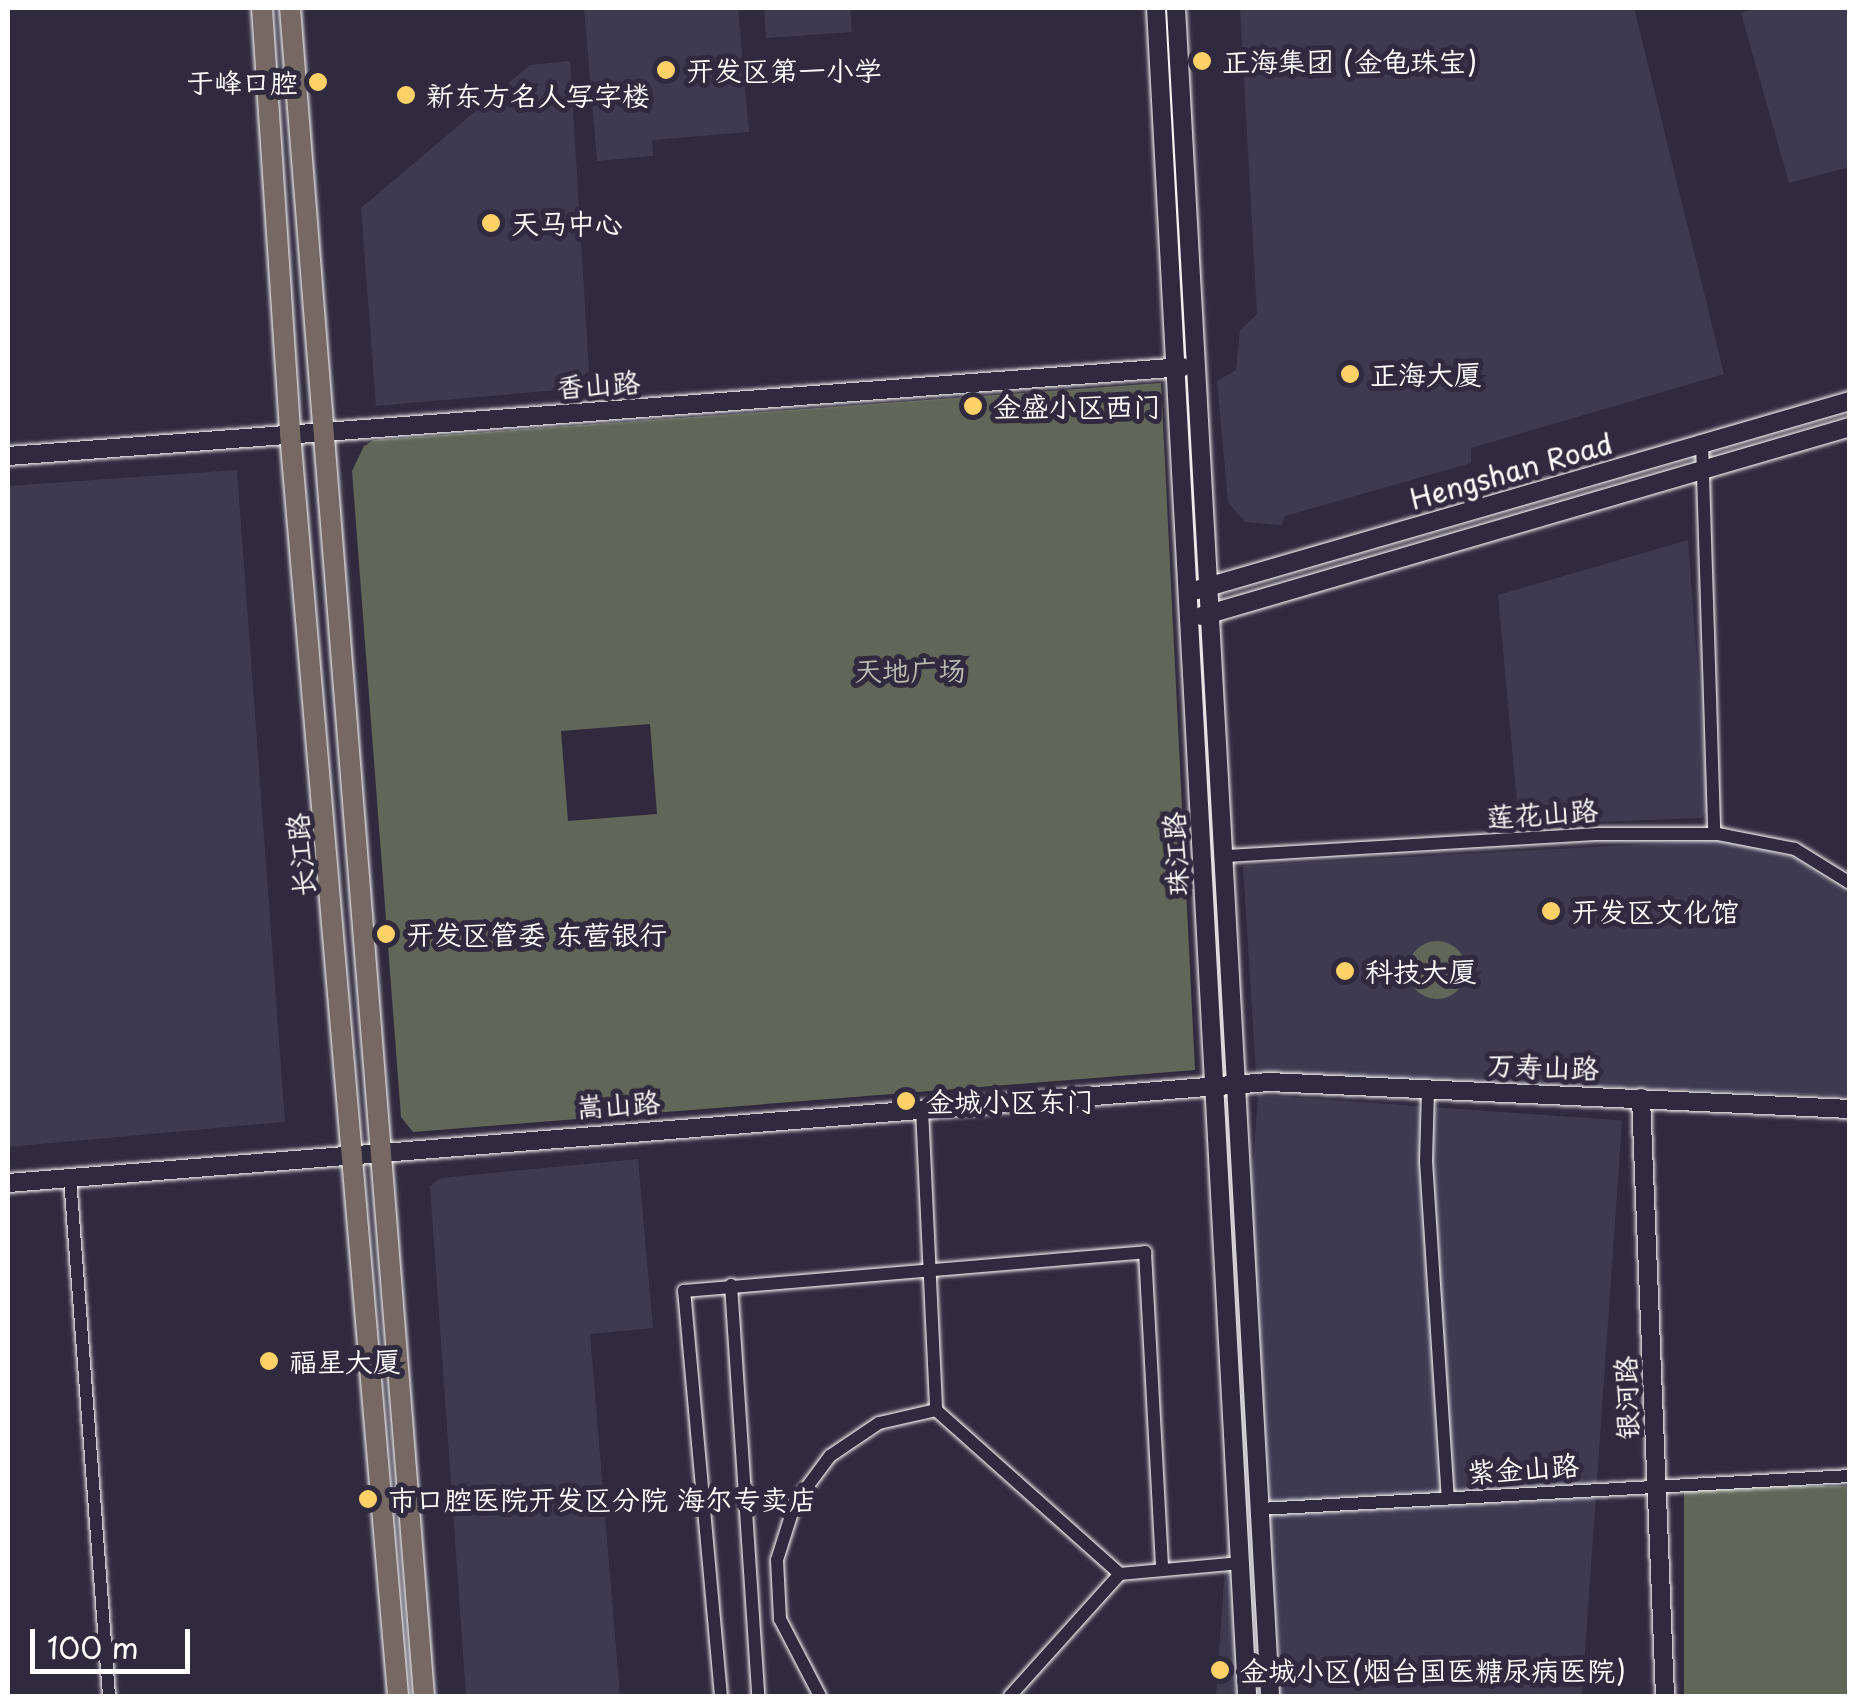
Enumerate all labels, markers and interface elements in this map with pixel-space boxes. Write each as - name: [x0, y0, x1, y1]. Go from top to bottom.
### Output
- place label: 正海集团 (金龟珠宝): [1222, 44, 1477, 78]
- marker: 正海集团 (金龟珠宝): [1191, 50, 1213, 72]
- place label: 开发区第一小学: [686, 53, 882, 87]
- marker: 开发区第一小学: [655, 59, 677, 81]
- place label: 于峰口腔: [186, 65, 298, 99]
- marker: 于峰口腔: [307, 71, 329, 93]
- place label: 新东方名人写字楼: [426, 78, 650, 112]
- marker: 新东方名人写字楼: [395, 84, 417, 106]
- place label: 天马中心: [511, 206, 623, 240]
- marker: 天马中心: [480, 212, 502, 234]
- place label: 正海大厦: [1370, 357, 1482, 391]
- marker: 正海大厦: [1339, 363, 1361, 385]
- street label: 香山路: [555, 364, 641, 404]
- place label: 金盛小区西门: [993, 389, 1161, 423]
- marker: 金盛小区西门: [962, 395, 984, 417]
- street label: Hengshan Road: [1406, 426, 1616, 516]
- park label: 天地广场: [854, 653, 966, 687]
- street label: 莲花山路: [1485, 792, 1599, 834]
- street label: 珠江路: [1156, 811, 1194, 897]
- street label: 长江路: [280, 812, 320, 898]
- place label: 开发区文化馆: [1571, 894, 1739, 928]
- marker: 开发区文化馆: [1540, 900, 1562, 922]
- place label: 开发区管委 东营银行: [406, 917, 667, 951]
- marker: 开发区管委 东营银行: [375, 923, 397, 945]
- place label: 科技大厦: [1365, 954, 1477, 988]
- marker: 科技大厦: [1334, 960, 1356, 982]
- street label: 万寿山路: [1486, 1047, 1600, 1085]
- street label: 嵩山路: [575, 1084, 661, 1124]
- place label: 金城小区东门: [926, 1084, 1094, 1118]
- marker: 金城小区东门: [895, 1090, 917, 1112]
- place label: 福星大厦: [289, 1344, 401, 1378]
- marker: 福星大厦: [258, 1350, 280, 1372]
- street label: 银河路: [1608, 1355, 1644, 1441]
- street label: 紫金山路: [1466, 1447, 1580, 1489]
- place label: 市口腔医院开发区分院 海尔专卖店: [388, 1482, 817, 1516]
- marker: 市口腔医院开发区分院 海尔专卖店: [357, 1488, 379, 1510]
- scale bar: [35, 1609, 195, 1671]
- text: 100 m: [47, 1624, 139, 1669]
- place label: 金城小区(烟台国医糖尿病医院): [1240, 1653, 1626, 1687]
- marker: 金城小区(烟台国医糖尿病医院): [1209, 1659, 1231, 1681]

